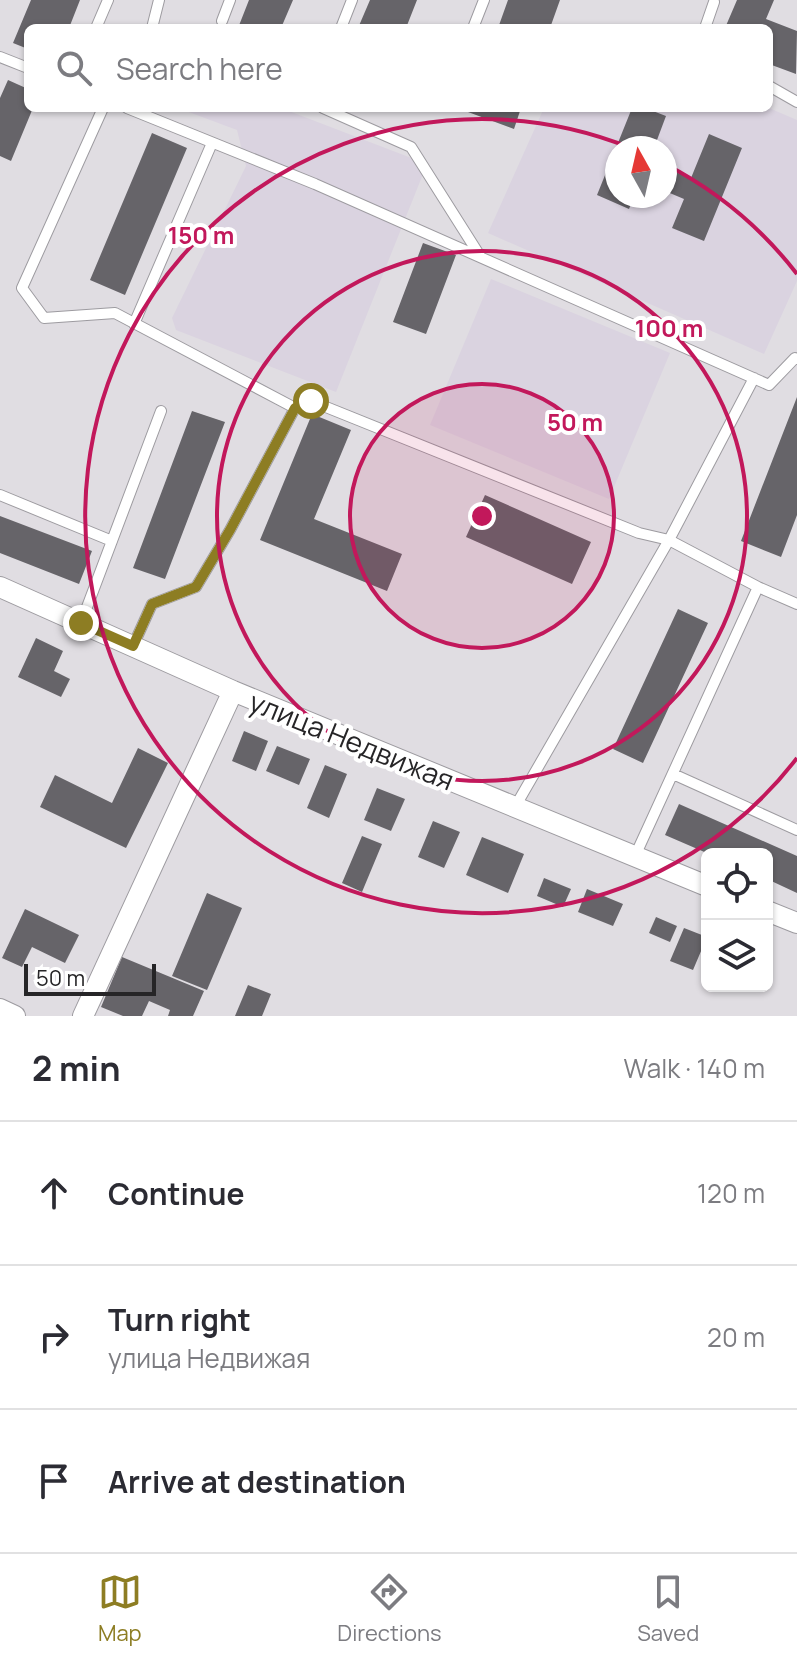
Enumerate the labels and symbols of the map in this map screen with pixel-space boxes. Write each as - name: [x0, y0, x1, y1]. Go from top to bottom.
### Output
- north arrow: [605, 136, 677, 208]
- text: 150 m: [168, 218, 234, 251]
- text: 100 m: [635, 311, 703, 344]
- route start: [293, 383, 329, 419]
- text: 50 m: [547, 405, 603, 438]
- centre of rings: [468, 502, 496, 530]
- route end: [63, 605, 99, 641]
- street label: улица Недвижая: [244, 682, 460, 798]
- scale bar: [24, 960, 156, 996]

